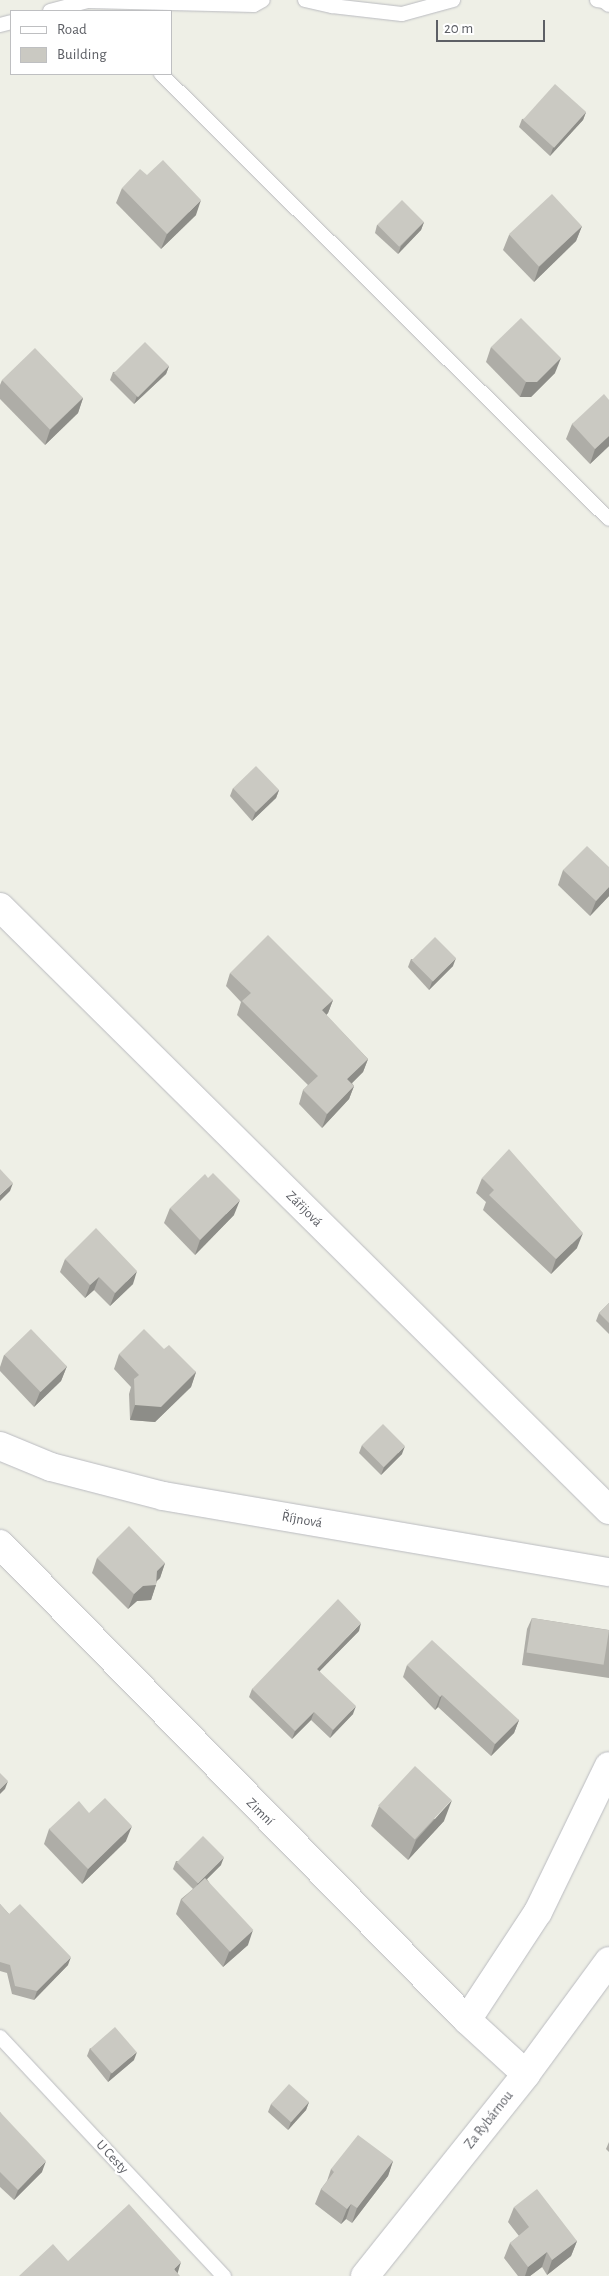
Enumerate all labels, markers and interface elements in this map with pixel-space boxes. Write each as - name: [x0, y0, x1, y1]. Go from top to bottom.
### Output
- legend: [10, 10, 172, 75]
- scale bar: [439, 10, 548, 42]
- text: 20 m: [444, 21, 473, 36]
- text: Road: [57, 22, 87, 37]
- text: Building: [57, 47, 107, 62]
- street label: Zářijová: [282, 1187, 326, 1231]
- street label: Říjnová: [280, 1508, 324, 1532]
- street label: Zimní: [243, 1795, 277, 1829]
- street label: Za Rybárnou: [461, 2088, 517, 2152]
- street label: U Cesty: [92, 2137, 132, 2177]

